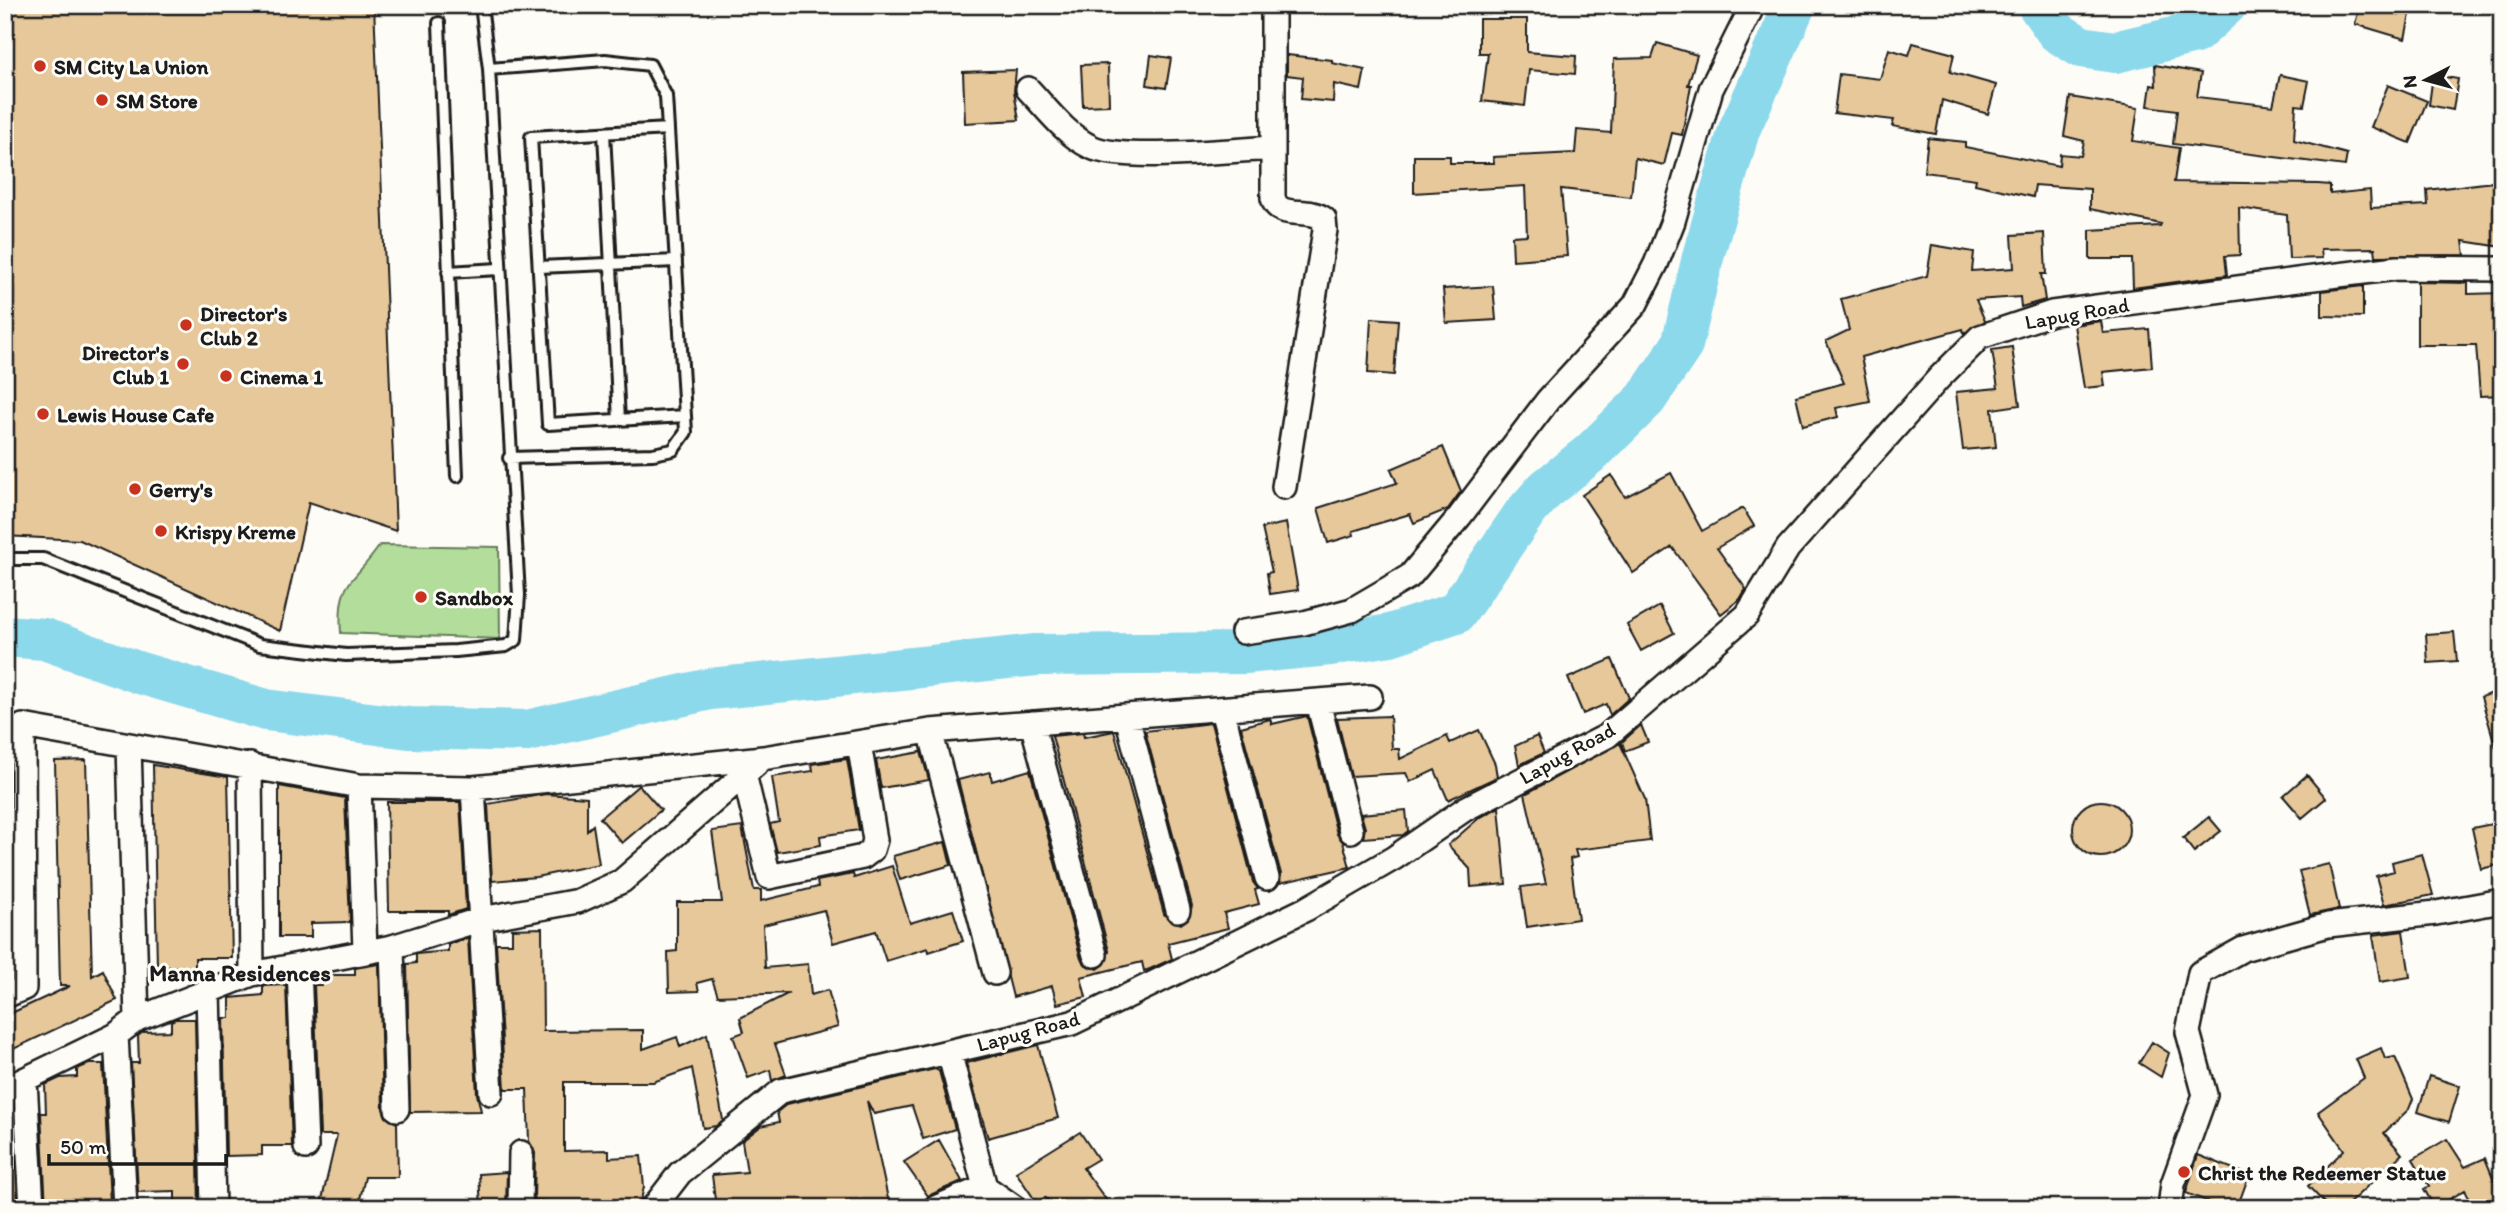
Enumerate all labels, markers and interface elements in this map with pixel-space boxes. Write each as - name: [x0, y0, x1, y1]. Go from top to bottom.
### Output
- north arrow: [2392, 46, 2462, 116]
- place label: SM City La Union: [54, 54, 208, 80]
- marker: SM City La Union: [32, 58, 48, 74]
- text: N: [2397, 74, 2422, 89]
- place label: SM Store: [116, 88, 198, 113]
- marker: SM Store: [94, 92, 110, 108]
- street label: Lapug Road: [2023, 291, 2132, 334]
- place label: Director's Club 2: [200, 301, 287, 350]
- marker: Director's Club 2: [178, 317, 194, 333]
- place label: Director's Club 1: [82, 340, 169, 389]
- marker: Director's Club 1: [175, 356, 191, 372]
- place label: Cinema 1: [240, 364, 323, 389]
- marker: Cinema 1: [218, 368, 234, 384]
- place label: Lewis House Cafe: [57, 402, 214, 427]
- marker: Lewis House Cafe: [35, 406, 51, 422]
- place label: Gerry's: [149, 477, 213, 503]
- marker: Gerry's: [127, 481, 143, 497]
- place label: Krispy Kreme: [175, 519, 296, 545]
- marker: Krispy Kreme: [153, 523, 169, 539]
- place label: Sandbox: [435, 585, 513, 610]
- marker: Sandbox: [413, 589, 429, 605]
- street label: Lapug Road: [1515, 716, 1620, 790]
- district label: Manna Residences: [149, 959, 331, 987]
- street label: Lapug Road: [974, 1005, 1083, 1057]
- scale bar: [49, 1122, 226, 1166]
- text: 50 m: [60, 1134, 107, 1159]
- place label: Christ the Redeemer Statue: [2198, 1160, 2446, 1185]
- marker: Christ the Redeemer Statue: [2176, 1164, 2192, 1180]

